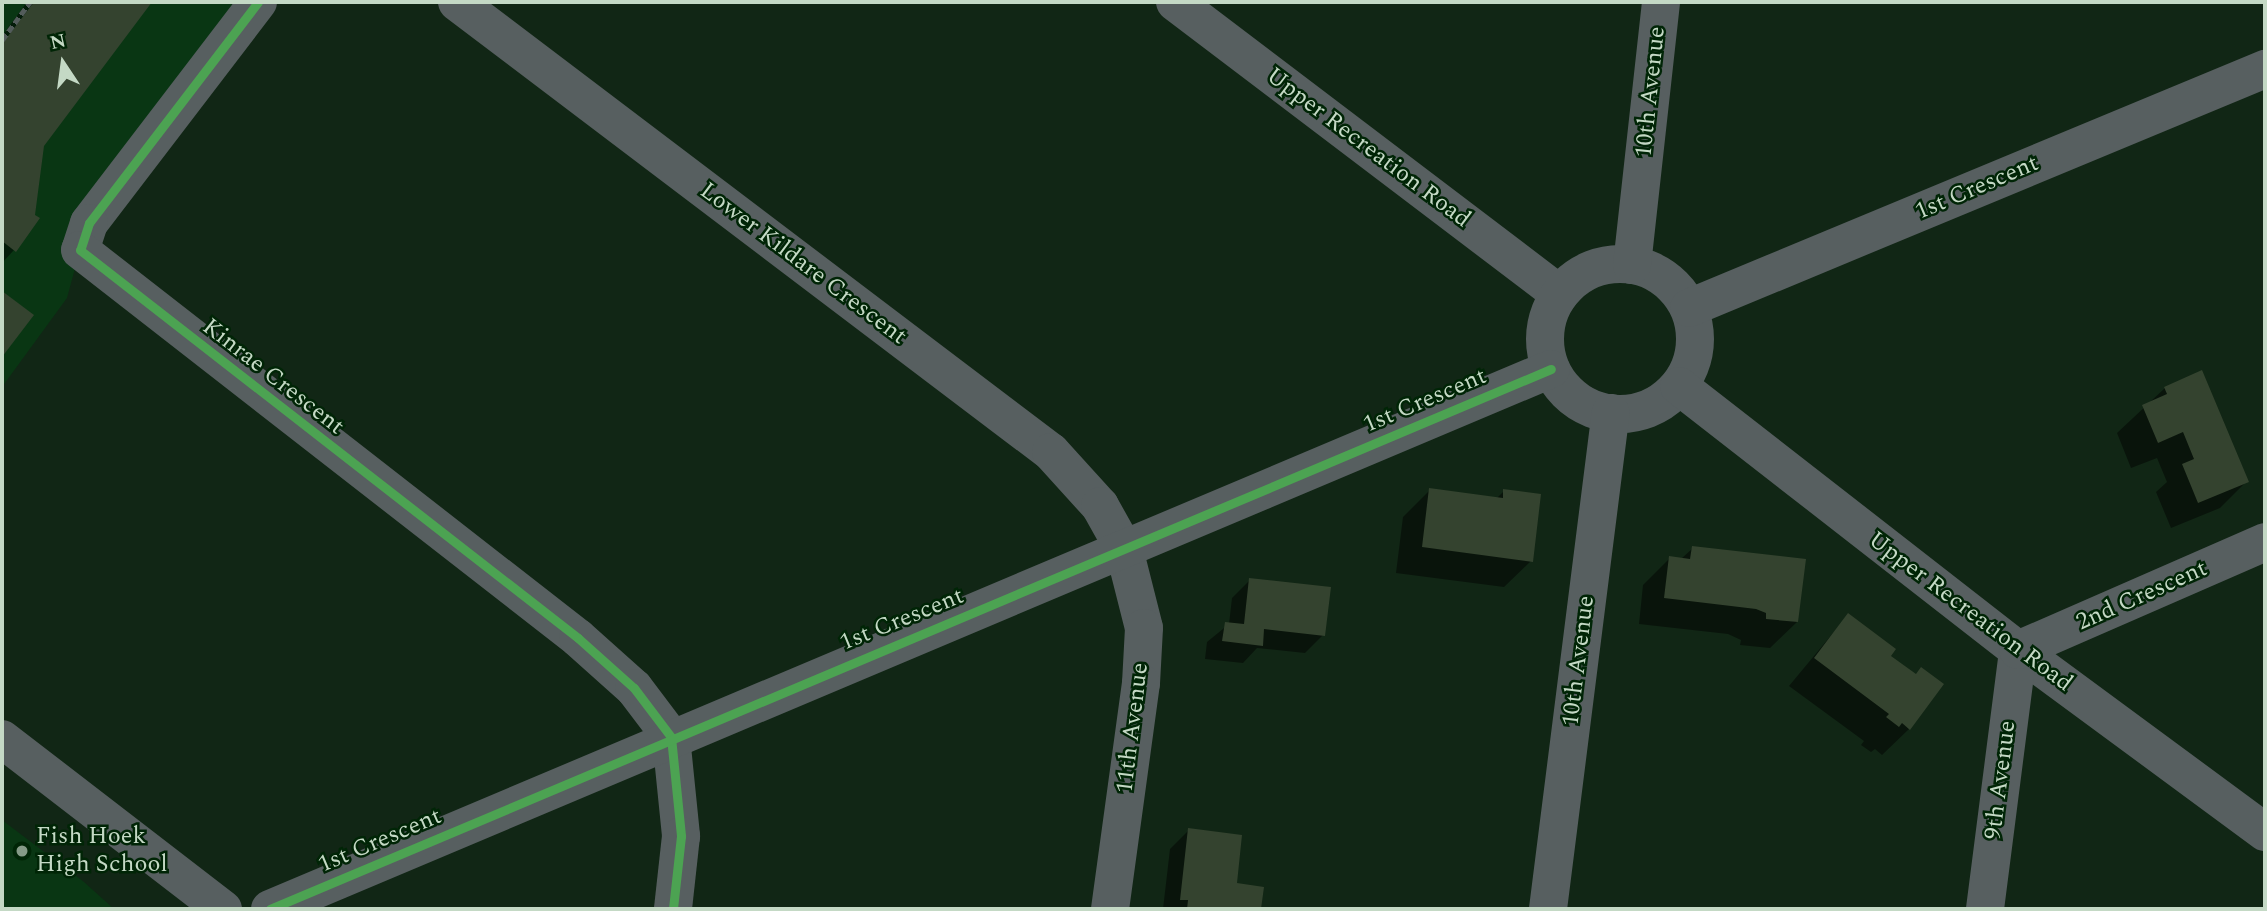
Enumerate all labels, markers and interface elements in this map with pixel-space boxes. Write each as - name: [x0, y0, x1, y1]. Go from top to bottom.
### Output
- street label: 10th Avenue: [1630, 25, 1672, 159]
- text: N: [47, 26, 69, 58]
- north arrow: [28, 28, 98, 98]
- street label: Upper Recreation Road: [1260, 62, 1476, 234]
- street label: 1st Crescent: [1911, 149, 2043, 227]
- street label: Lower Kildare Crescent: [694, 177, 912, 351]
- street label: Kinrae Crescent: [196, 313, 350, 441]
- street label: 1st Crescent: [1359, 362, 1491, 440]
- street label: Upper Recreation Road: [1862, 526, 2078, 698]
- street label: 2nd Crescent: [2072, 554, 2212, 638]
- street label: 1st Crescent: [836, 582, 968, 658]
- street label: 10th Avenue: [1557, 594, 1601, 728]
- street label: 11th Avenue: [1111, 661, 1155, 795]
- street label: 9th Avenue: [1979, 719, 2023, 841]
- street label: 1st Crescent: [314, 802, 446, 880]
- place label: Fish Hoek High School: [36, 823, 168, 879]
- marker: Fish Hoek High School: [14, 843, 30, 859]

